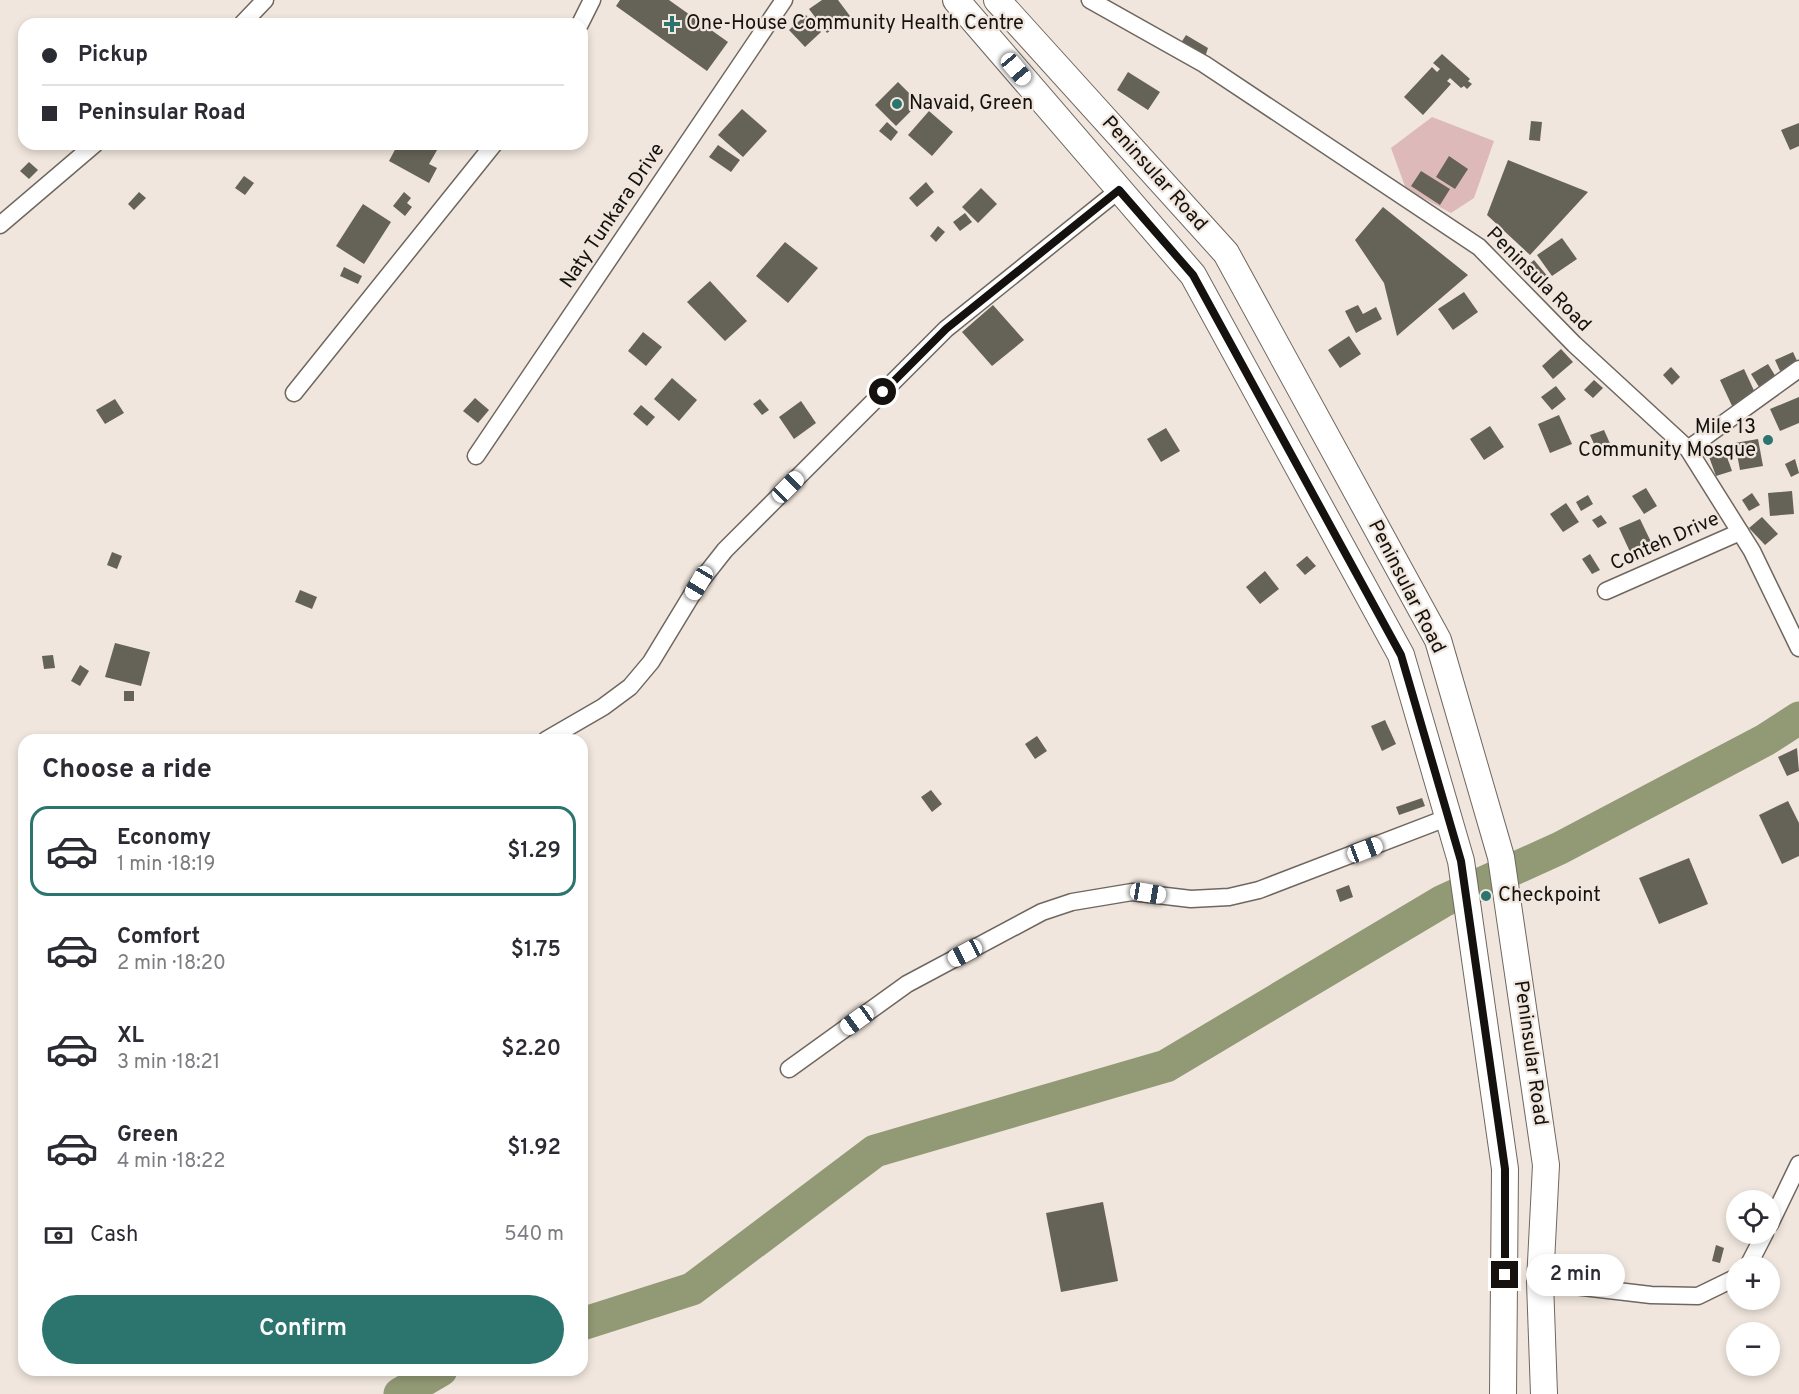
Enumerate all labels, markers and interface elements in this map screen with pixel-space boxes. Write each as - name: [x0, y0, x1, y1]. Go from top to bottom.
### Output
- place label: One-House Community Health Centre: [686, 11, 1024, 37]
- marker: One-House Community Health Centre: [663, 15, 681, 33]
- text: Pickup: [78, 42, 148, 69]
- car: [998, 49, 1034, 89]
- place label: Navaid, Green: [909, 91, 1033, 117]
- marker: Navaid, Green: [890, 97, 904, 111]
- text: Peninsular Road: [78, 100, 246, 127]
- street label: Peninsular Road: [1095, 111, 1213, 237]
- street label: Naty Tunkara Drive: [555, 138, 671, 294]
- street label: Peninsula Road: [1480, 222, 1596, 338]
- route start: [869, 378, 896, 405]
- place label: Mile 13 Community Mosque: [1578, 415, 1756, 464]
- marker: Mile 13 Community Mosque: [1761, 433, 1775, 447]
- car: [769, 468, 807, 506]
- street label: Conteh Drive: [1606, 506, 1724, 578]
- street label: Peninsular Road: [1361, 516, 1451, 658]
- car: [682, 563, 716, 603]
- text: Choose a ride: [42, 753, 212, 787]
- icon: car: [45, 824, 99, 878]
- text: Economy: [117, 825, 211, 852]
- car: [1345, 835, 1385, 865]
- text: $1.29: [507, 838, 561, 865]
- text: 1 min · 18:19: [117, 852, 215, 878]
- car: [1129, 881, 1167, 905]
- place label: Checkpoint: [1498, 883, 1601, 909]
- marker: Checkpoint: [1479, 889, 1493, 903]
- icon: car: [45, 923, 99, 977]
- text: Comfort: [117, 924, 200, 951]
- text: $1.75: [511, 937, 561, 964]
- car: [945, 937, 985, 969]
- text: 2 min · 18:20: [117, 951, 226, 977]
- street label: Peninsular Road: [1507, 979, 1553, 1127]
- car: [837, 1002, 877, 1038]
- icon: car: [45, 1022, 99, 1076]
- text: XL: [117, 1023, 144, 1050]
- text: $2.20: [501, 1036, 561, 1063]
- text: 3 min · 18:21: [117, 1050, 220, 1076]
- icon: car: [45, 1121, 99, 1175]
- text: Green: [117, 1122, 179, 1149]
- text: $1.92: [507, 1135, 561, 1162]
- text: 4 min · 18:22: [117, 1149, 225, 1175]
- map controls: [1726, 1190, 1780, 1376]
- button: locate: [1726, 1190, 1780, 1244]
- icon: cash: [42, 1219, 75, 1252]
- text: Cash: [90, 1222, 139, 1249]
- text: 540 m: [504, 1222, 564, 1248]
- callout: 2 min: [1526, 1254, 1625, 1296]
- button: +: [1726, 1256, 1780, 1310]
- route end: [1491, 1261, 1518, 1288]
- text: 2 min: [1550, 1262, 1601, 1288]
- button: Confirm: [42, 1295, 564, 1364]
- button: −: [1726, 1322, 1780, 1376]

